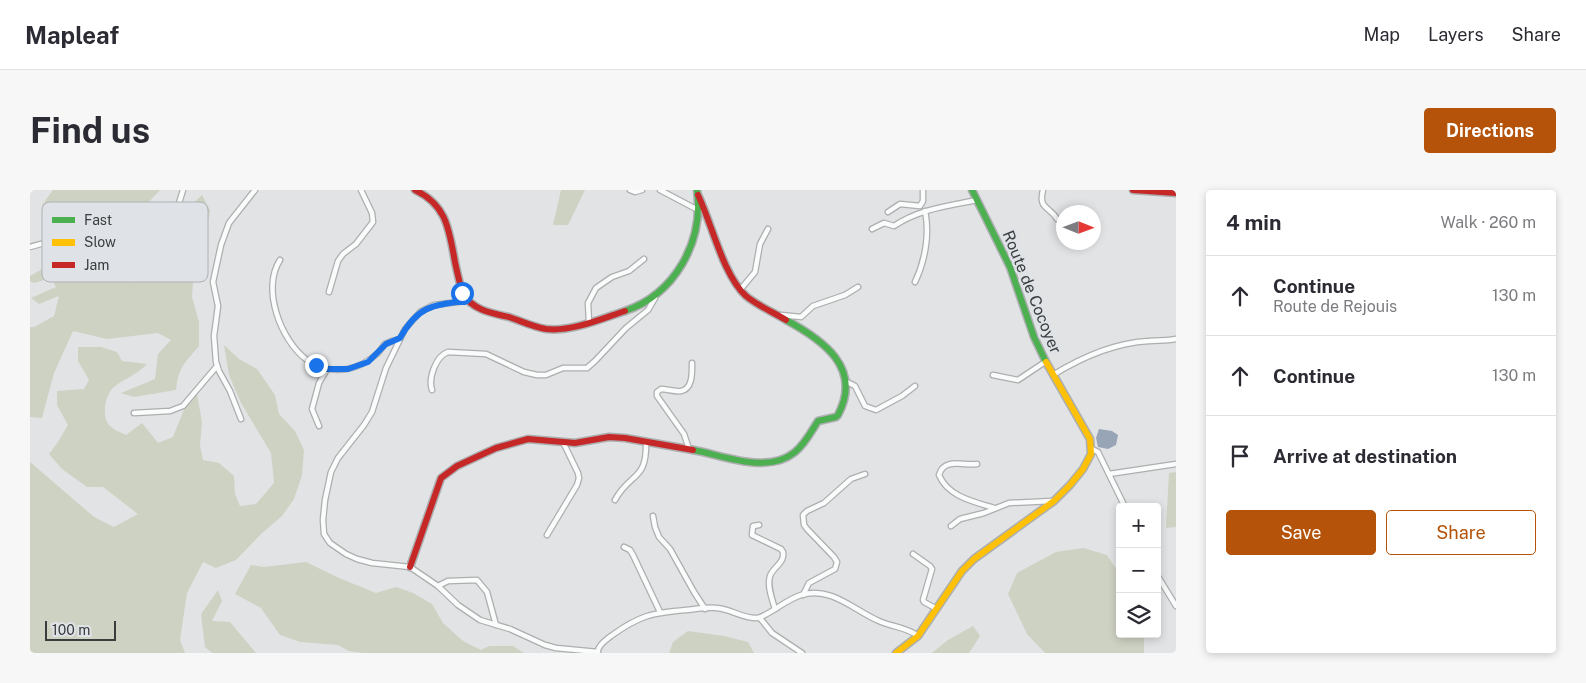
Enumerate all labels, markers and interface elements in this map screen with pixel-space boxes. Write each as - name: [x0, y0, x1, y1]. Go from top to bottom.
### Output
- text: Mapleaf: [25, 21, 119, 49]
- text: Map: [1364, 24, 1400, 45]
- text: Layers: [1428, 24, 1484, 45]
- text: Share: [1512, 24, 1561, 45]
- button: Directions: [1424, 108, 1556, 153]
- text: Find us: [30, 110, 150, 151]
- legend: [42, 202, 208, 282]
- north arrow: [1056, 205, 1101, 250]
- text: 4 min: [1226, 210, 1281, 235]
- text: Fast: [84, 212, 112, 228]
- text: Walk · 260 m: [1441, 213, 1536, 232]
- street label: Route de Cocoyer: [999, 228, 1065, 356]
- text: Slow: [84, 234, 116, 250]
- text: Jam: [84, 257, 109, 273]
- text: Continue: [1273, 275, 1355, 297]
- route start: [451, 282, 474, 305]
- icon: ahead: [1226, 282, 1254, 310]
- text: 130 m: [1492, 286, 1536, 305]
- text: Route de Rejouis: [1273, 297, 1397, 316]
- route end: [305, 354, 328, 377]
- icon: ahead: [1226, 362, 1254, 390]
- text: Continue: [1273, 365, 1355, 387]
- text: 130 m: [1492, 366, 1536, 385]
- icon: arrive: [1226, 442, 1254, 470]
- text: Arrive at destination: [1273, 445, 1457, 467]
- map controls: [1116, 503, 1161, 638]
- button: +: [1116, 503, 1161, 548]
- button: Save: [1226, 510, 1376, 555]
- button: Share: [1386, 510, 1536, 555]
- button: −: [1116, 548, 1161, 593]
- button: layers: [1116, 593, 1161, 638]
- scale bar: [45, 618, 116, 641]
- text: 100 m: [52, 622, 90, 638]

